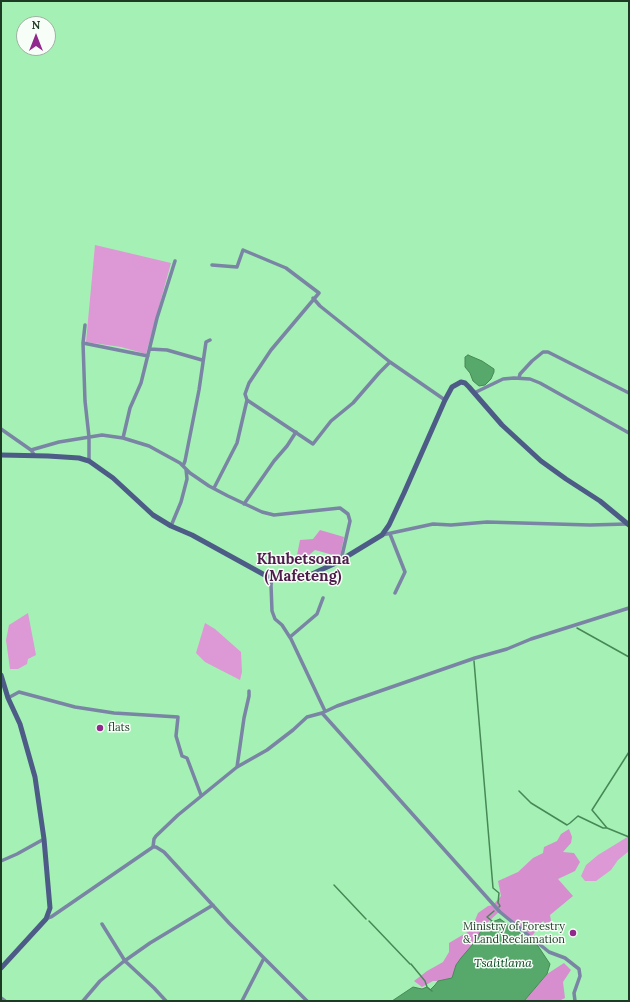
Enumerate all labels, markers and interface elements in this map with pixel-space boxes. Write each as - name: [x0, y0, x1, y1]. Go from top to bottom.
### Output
- north arrow: [16, 16, 56, 56]
- text: N: [32, 18, 40, 32]
- district label: Khubetsoana (Mafeteng): [256, 551, 350, 586]
- place label: flats: [108, 721, 130, 735]
- marker: flats: [95, 723, 105, 733]
- place label: Ministry of Forestry & Land Reclamation: [463, 920, 565, 946]
- marker: Ministry of Forestry & Land Reclamation: [568, 928, 578, 938]
- water label: Tsalitlama: [474, 957, 532, 971]

